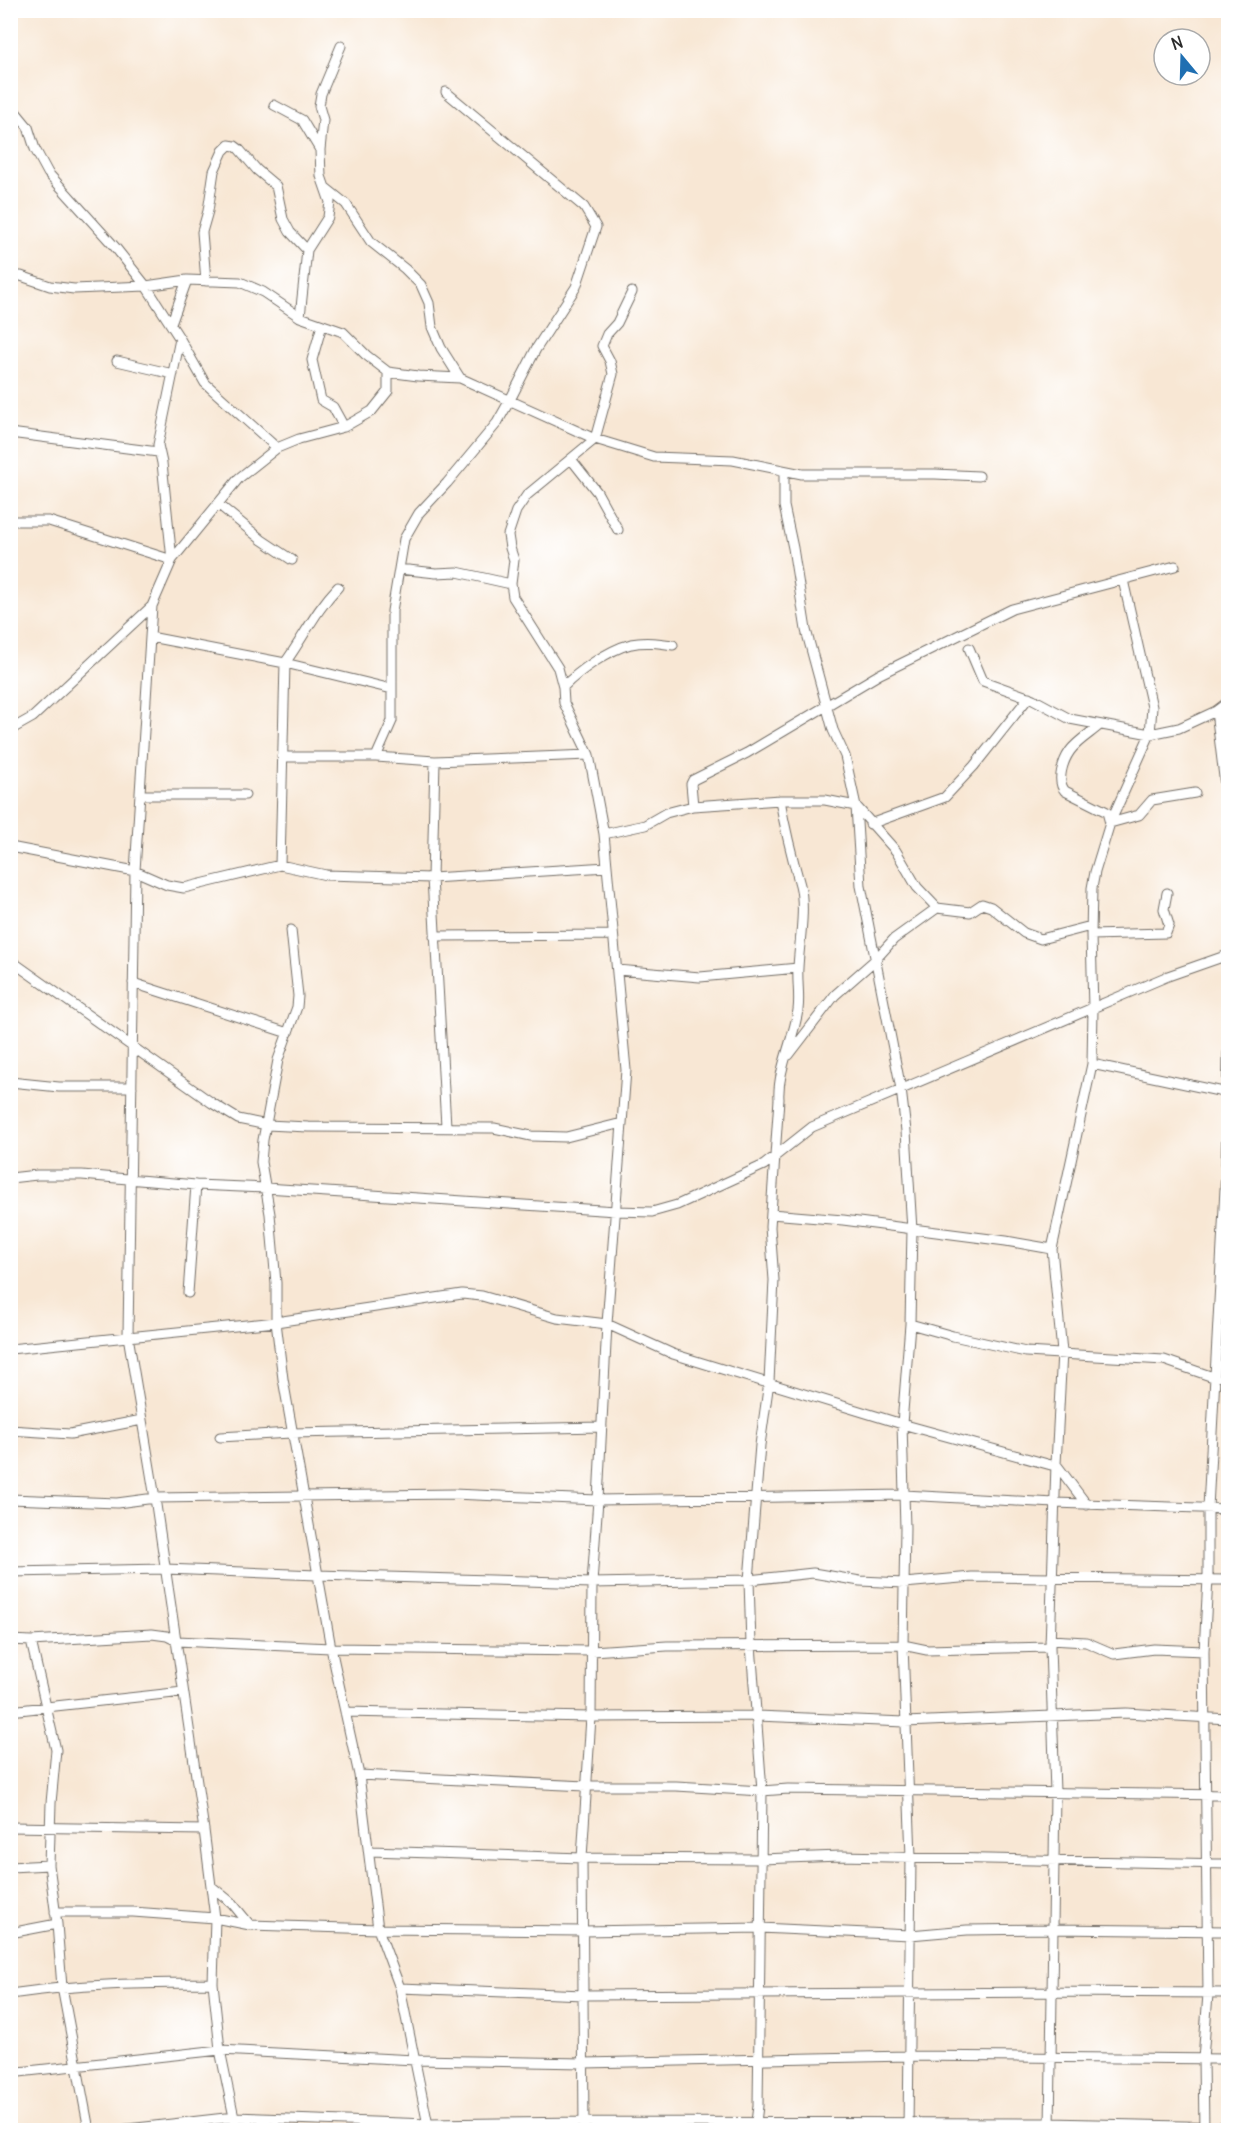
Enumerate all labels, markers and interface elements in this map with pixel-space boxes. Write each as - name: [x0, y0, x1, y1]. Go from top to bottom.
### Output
- north arrow: [1152, 27, 1212, 87]
- text: N: [1169, 32, 1186, 54]

